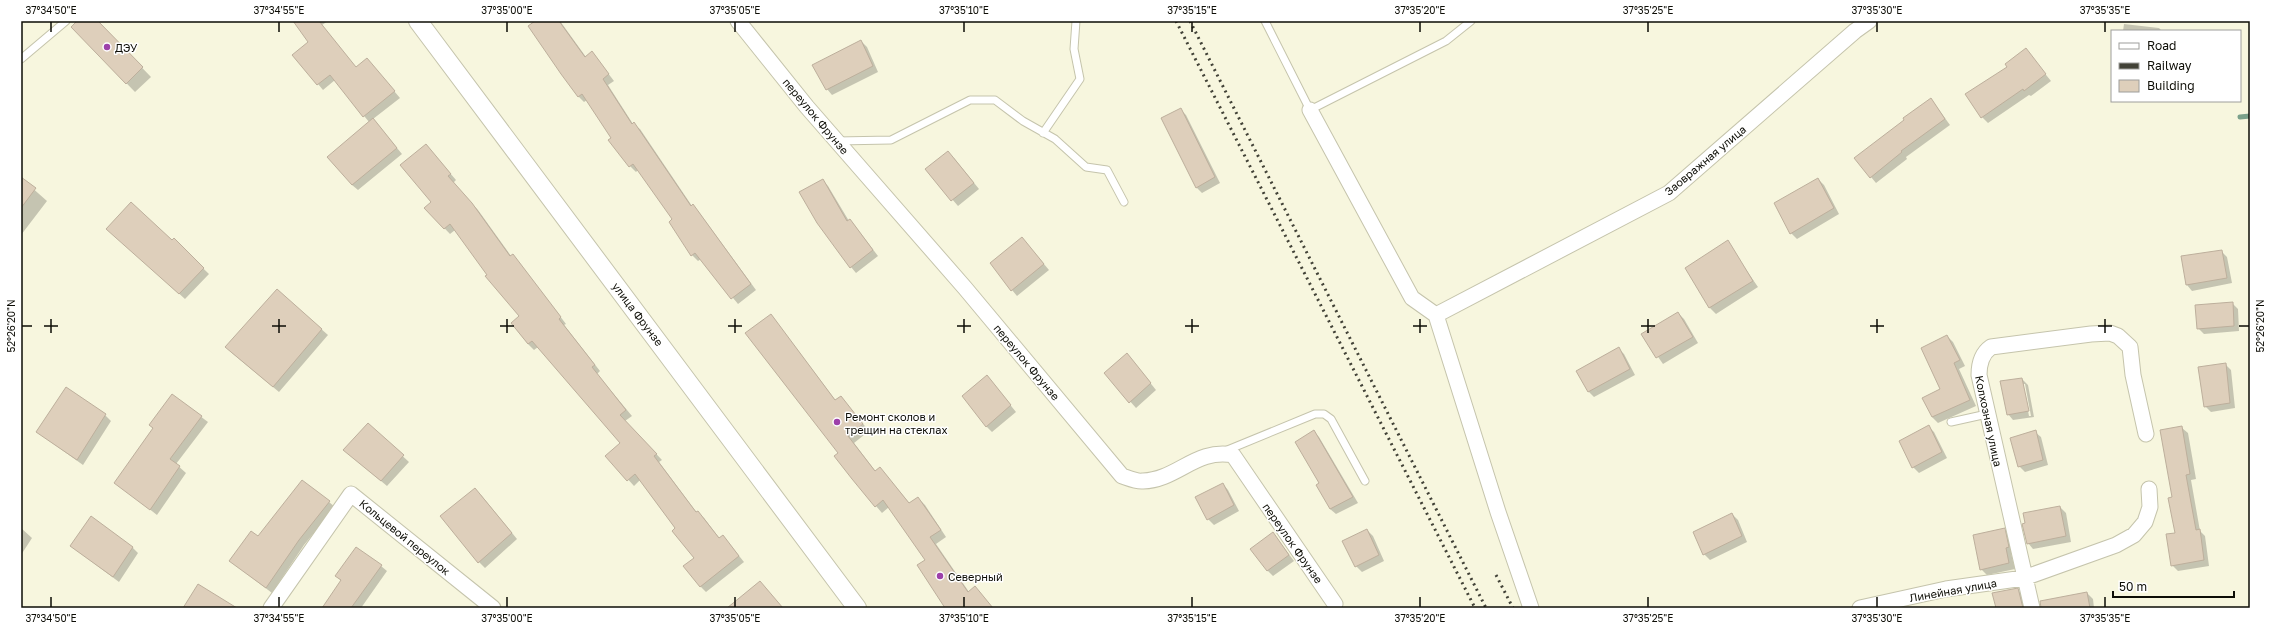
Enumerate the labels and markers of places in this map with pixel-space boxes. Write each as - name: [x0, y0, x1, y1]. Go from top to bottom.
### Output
- place label: ДЭУ: [115, 41, 138, 54]
- marker: ДЭУ: [102, 42, 112, 52]
- place label: Ремонт сколов и трещин на стеклах: [845, 410, 948, 436]
- marker: Ремонт сколов и трещин на стеклах: [832, 417, 842, 427]
- place label: Северный: [948, 570, 1003, 583]
- marker: Северный: [935, 571, 945, 581]

